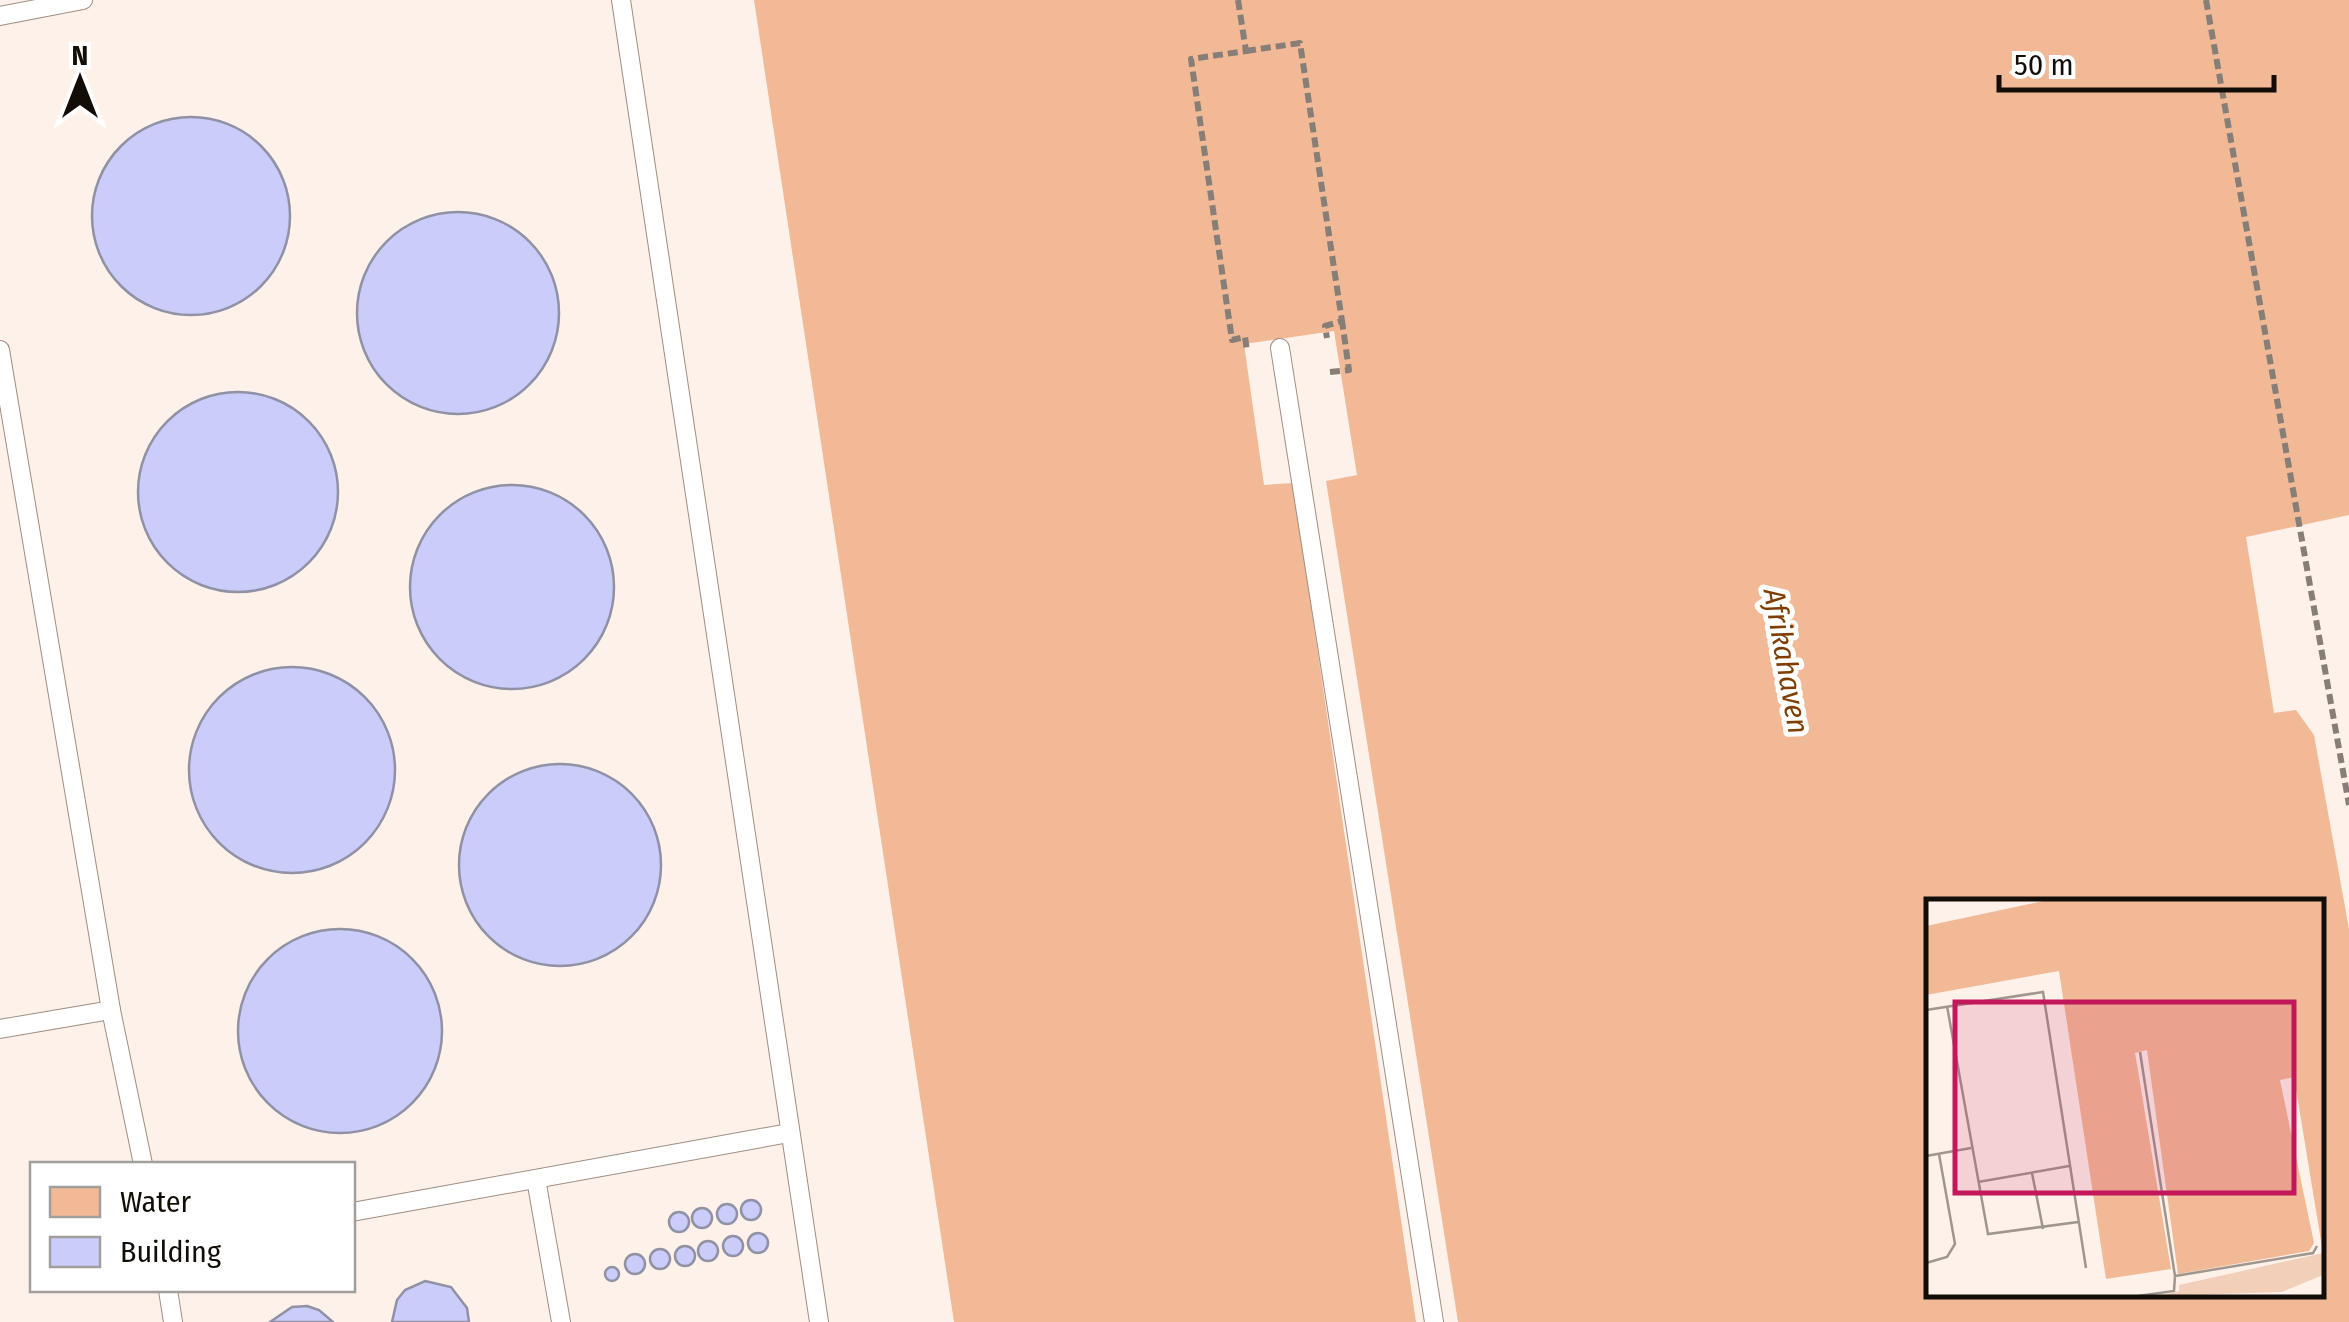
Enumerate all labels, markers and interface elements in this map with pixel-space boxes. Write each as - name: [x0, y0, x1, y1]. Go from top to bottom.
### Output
- north arrow: [30, 30, 130, 130]
- scale bar: [1999, 30, 2274, 92]
- text: N: [72, 39, 88, 72]
- text: 50 m: [2014, 47, 2074, 83]
- water label: Afrikahaven: [1755, 585, 1816, 736]
- inset map: [1926, 899, 2324, 1297]
- legend: [30, 1162, 355, 1292]
- text: Water: [120, 1184, 191, 1220]
- text: Building: [120, 1234, 222, 1270]

